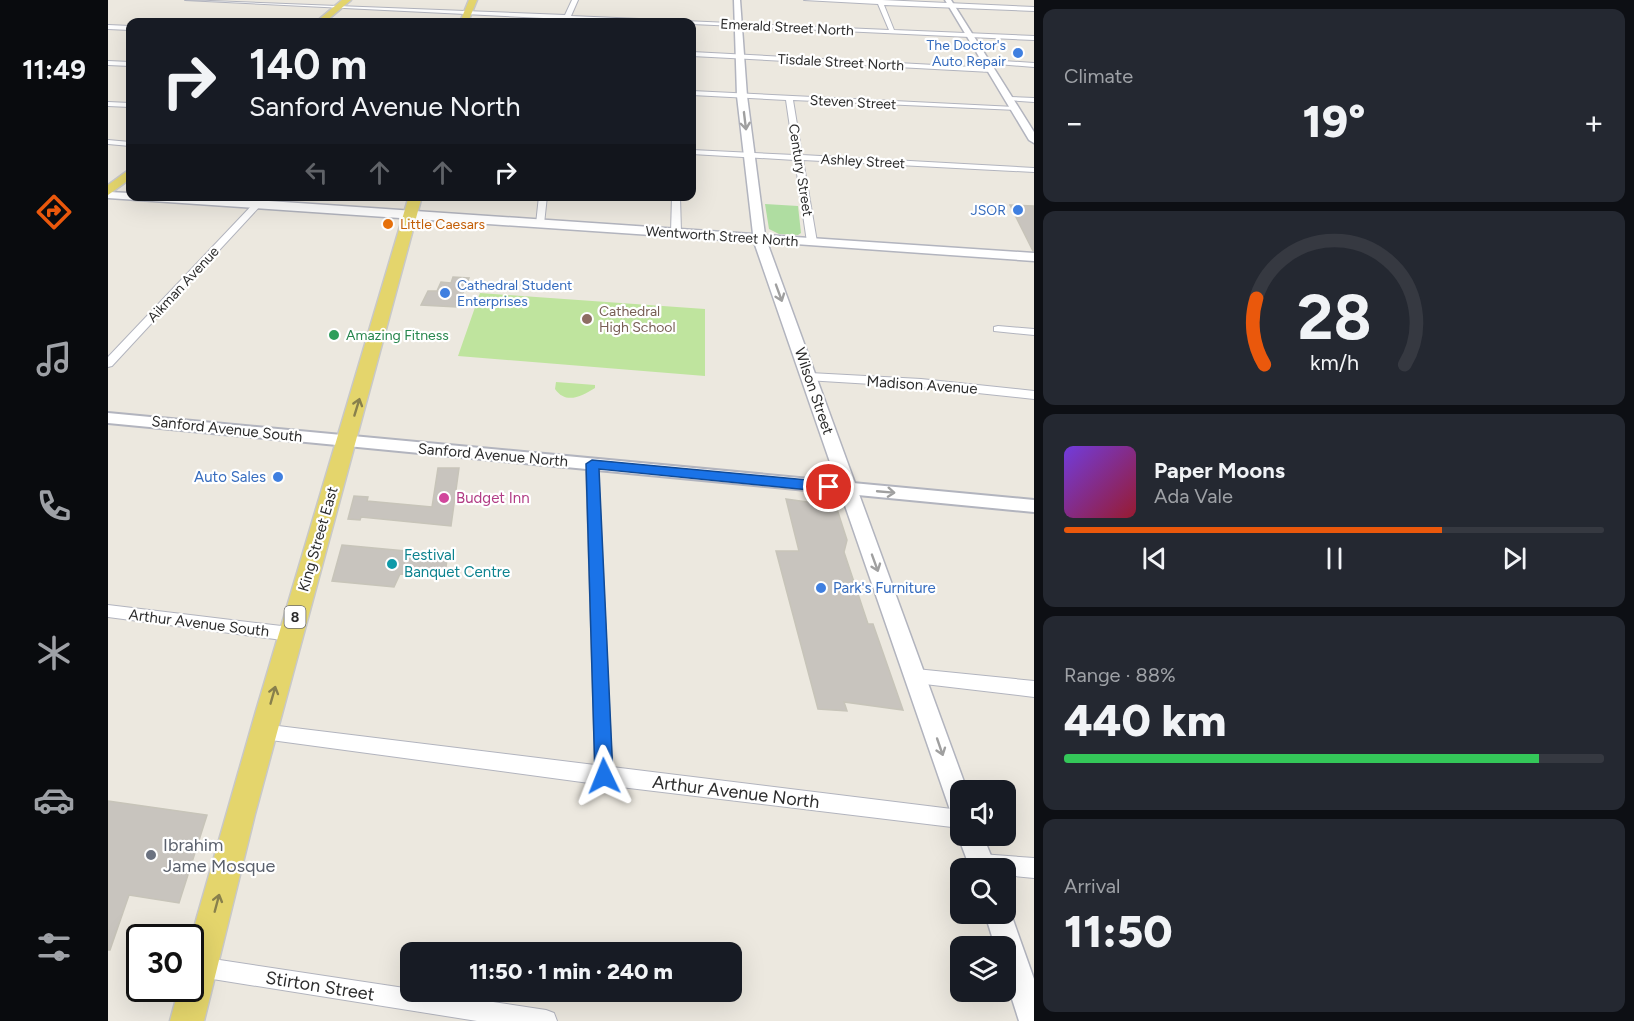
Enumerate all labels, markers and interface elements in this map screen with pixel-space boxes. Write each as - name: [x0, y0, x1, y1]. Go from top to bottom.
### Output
- street label: Emerald Street North: [720, 16, 854, 40]
- place label: The Doctor's Auto Repair: [927, 37, 1006, 70]
- text: 140 m: [249, 39, 367, 90]
- icon: right: [150, 42, 228, 120]
- marker: The Doctor's Auto Repair: [1011, 46, 1025, 60]
- street label: Tisdale Street North: [777, 51, 905, 74]
- text: 11:49: [22, 53, 86, 86]
- text: Climate: [1064, 64, 1133, 88]
- text: Sanford Avenue North: [249, 90, 521, 123]
- street label: Steven Street: [809, 92, 897, 113]
- text: 19°: [1303, 94, 1365, 148]
- text: −: [1064, 103, 1085, 142]
- text: +: [1583, 103, 1604, 142]
- one-way arrow: [740, 111, 751, 131]
- street label: Century Street: [785, 123, 816, 218]
- street label: Ashley Street: [820, 151, 906, 172]
- icon: left: [300, 156, 333, 189]
- icon: ahead: [363, 156, 396, 189]
- icon: ahead: [426, 156, 459, 189]
- icon: right: [489, 156, 522, 189]
- icon: directions: [33, 191, 75, 233]
- place label: JSOR: [971, 202, 1006, 219]
- marker: JSOR: [1011, 203, 1025, 217]
- place label: Little Caesars: [400, 216, 485, 233]
- marker: Little Caesars: [381, 217, 395, 231]
- street label: Wentworth Street North: [645, 223, 799, 250]
- street label: Aikman Avenue: [144, 243, 223, 326]
- place label: Cathedral Student Enterprises: [457, 277, 572, 310]
- text: 28: [1297, 280, 1371, 355]
- one-way arrow: [775, 284, 786, 302]
- marker: Cathedral Student Enterprises: [438, 286, 452, 300]
- place label: Cathedral High School: [599, 303, 676, 336]
- marker: Cathedral High School: [580, 312, 594, 326]
- place label: Amazing Fitness: [346, 327, 449, 344]
- marker: Amazing Fitness: [327, 328, 341, 342]
- icon: music: [33, 338, 75, 380]
- street label: Wilson Street: [791, 345, 837, 437]
- text: km/h: [1310, 351, 1358, 376]
- street label: Madison Avenue: [866, 372, 978, 398]
- one-way arrow: [352, 398, 363, 417]
- street label: Sanford Avenue South: [151, 412, 303, 446]
- street label: Sanford Avenue North: [417, 439, 569, 471]
- text: Paper Moons: [1154, 457, 1285, 484]
- pin: [803, 461, 854, 512]
- place label: Auto Sales: [194, 468, 266, 486]
- marker: Auto Sales: [271, 470, 285, 484]
- icon: arrive: [812, 470, 845, 503]
- street label: King Street East: [294, 484, 342, 594]
- text: Ada Vale: [1154, 484, 1233, 508]
- icon: phone: [33, 485, 75, 527]
- one-way arrow: [875, 487, 895, 498]
- place label: Budget Inn: [456, 489, 530, 507]
- marker: Budget Inn: [437, 491, 451, 505]
- icon: previous: [1138, 542, 1171, 575]
- icon: pause: [1318, 542, 1351, 575]
- icon: next: [1498, 542, 1531, 575]
- place label: Festival Banquet Centre: [404, 546, 510, 581]
- one-way arrow: [871, 553, 882, 572]
- marker: Festival Banquet Centre: [385, 557, 399, 571]
- place label: Park's Furniture: [833, 579, 936, 597]
- marker: Park's Furniture: [814, 581, 828, 595]
- street label: Arthur Avenue South: [128, 605, 270, 641]
- road number: 8: [284, 606, 306, 628]
- icon: climate: [33, 632, 75, 674]
- text: Range · 88%: [1064, 663, 1176, 687]
- one-way arrow: [268, 685, 279, 704]
- text: 440 km: [1064, 693, 1226, 747]
- one-way arrow: [936, 737, 947, 756]
- position arrow: [572, 744, 636, 808]
- street label: Arthur Avenue North: [651, 771, 821, 813]
- icon: car: [33, 779, 75, 821]
- map controls: [950, 780, 1016, 1002]
- button: sound: [950, 780, 1016, 846]
- place label: Ibrahim Jame Mosque: [163, 834, 276, 877]
- marker: Ibrahim Jame Mosque: [144, 848, 158, 862]
- button: search: [950, 858, 1016, 924]
- text: Arrival: [1064, 874, 1120, 898]
- one-way arrow: [212, 894, 223, 913]
- text: 11:50: [1064, 904, 1173, 958]
- speed limit sign: 30: [126, 924, 204, 1002]
- icon: filters: [33, 926, 75, 968]
- button: layers: [950, 936, 1016, 1002]
- text: 11:50 · 1 min · 240 m: [469, 958, 673, 985]
- street label: Stirton Street: [264, 967, 376, 1006]

